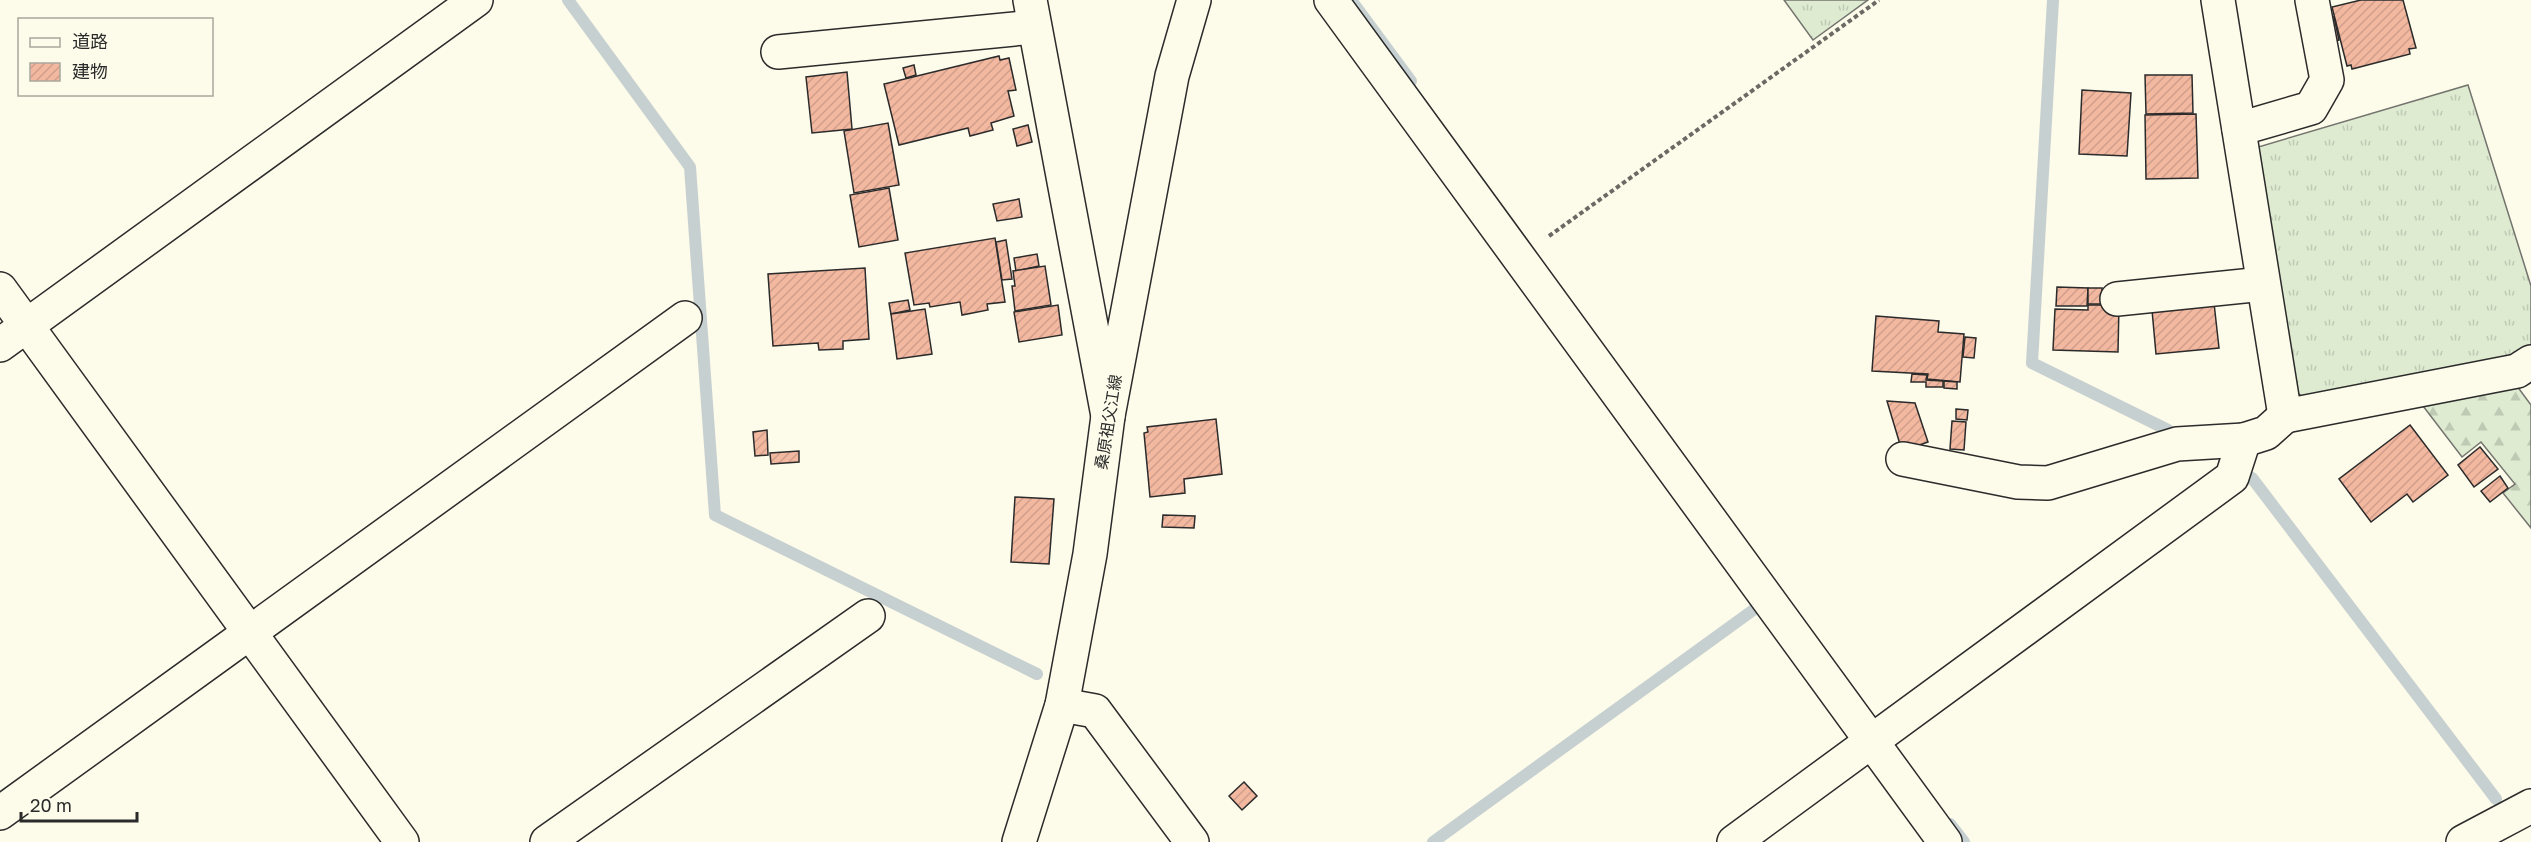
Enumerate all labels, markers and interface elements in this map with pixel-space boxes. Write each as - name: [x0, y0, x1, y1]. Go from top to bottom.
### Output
- legend: [18, 18, 213, 96]
- text: 道路: [72, 30, 108, 52]
- text: 建物: [72, 60, 108, 82]
- street label: 桑原祖父江線: [1091, 373, 1125, 471]
- scale bar: [21, 785, 136, 823]
- text: 20 m: [30, 794, 72, 816]

